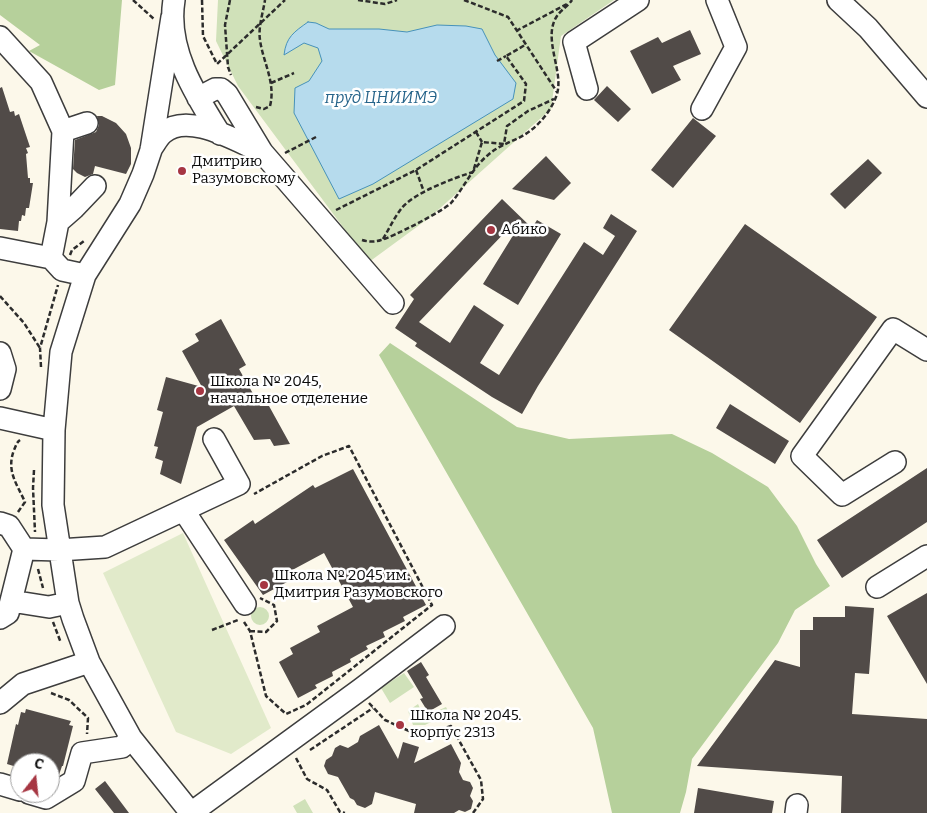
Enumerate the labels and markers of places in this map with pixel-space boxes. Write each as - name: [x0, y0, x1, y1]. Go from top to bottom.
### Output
- place label: Дмитрию Разумовскому: [192, 153, 296, 188]
- marker: Дмитрию Разумовскому: [176, 165, 188, 177]
- place label: Абико: [501, 221, 547, 239]
- marker: Абико: [485, 224, 497, 236]
- place label: Школа № 2045, начальное отделение: [210, 373, 368, 408]
- marker: Школа № 2045, начальное отделение: [194, 385, 206, 397]
- place label: Школа № 2045 им. Дмитрия Разумовского: [274, 567, 443, 602]
- marker: Школа № 2045 им. Дмитрия Разумовского: [258, 579, 270, 591]
- place label: Школа № 2045. корпус 2313: [410, 707, 522, 742]
- marker: Школа № 2045. корпус 2313: [394, 719, 406, 731]

